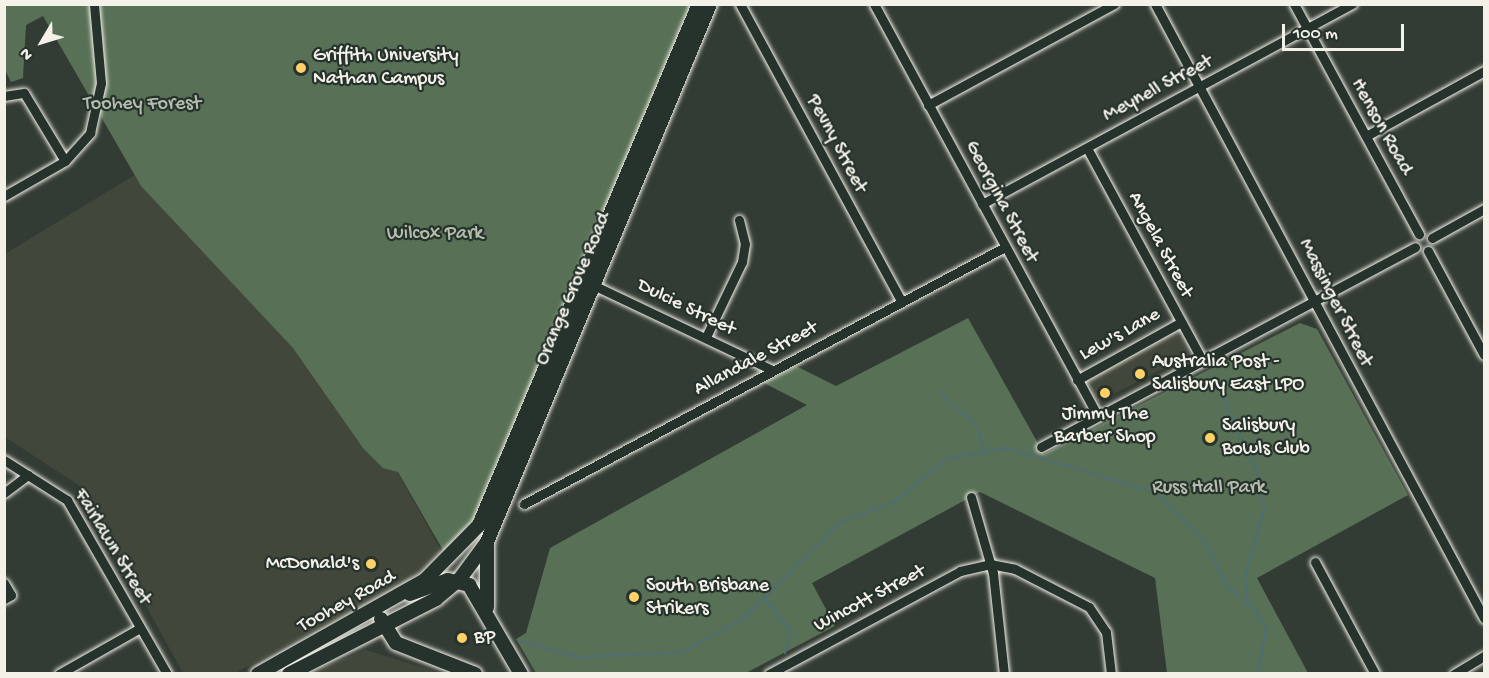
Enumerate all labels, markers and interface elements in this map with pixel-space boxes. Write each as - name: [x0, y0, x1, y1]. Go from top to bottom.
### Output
- north arrow: [12, 12, 72, 72]
- scale bar: [1285, 12, 1406, 50]
- text: 100 m: [1293, 24, 1338, 45]
- text: N: [17, 43, 38, 63]
- place label: Griffith University Nathan Campus: [313, 45, 459, 92]
- street label: Meynell Street: [1099, 50, 1217, 128]
- marker: Griffith University Nathan Campus: [294, 61, 308, 75]
- street label: Henson Road: [1345, 74, 1417, 180]
- street label: Pevny Street: [800, 91, 872, 197]
- park label: Toohey Forest: [83, 92, 201, 116]
- street label: Georgina Street: [959, 137, 1043, 267]
- street label: Angela Street: [1122, 188, 1198, 302]
- street label: Orange Grove Road: [531, 209, 617, 369]
- park label: Wilcox Park: [387, 222, 483, 246]
- street label: Massinger Street: [1292, 235, 1378, 371]
- street label: Dulcie Street: [633, 274, 739, 342]
- street label: Lew's Lane: [1075, 303, 1165, 367]
- street label: Allandale Street: [690, 316, 822, 402]
- place label: Australia Post - Salisbury East LPO: [1152, 350, 1304, 397]
- marker: Australia Post - Salisbury East LPO: [1133, 367, 1147, 381]
- marker: Jimmy The Barber Shop: [1098, 386, 1112, 400]
- place label: Jimmy The Barber Shop: [1054, 402, 1156, 449]
- place label: Salisbury Bowls Club: [1222, 414, 1310, 461]
- marker: Salisbury Bowls Club: [1203, 431, 1217, 445]
- park label: Russ Hall Park: [1152, 476, 1266, 500]
- street label: Fairlawn Street: [68, 485, 156, 609]
- place label: McDonald's: [266, 552, 359, 576]
- marker: McDonald's: [364, 557, 378, 571]
- street label: Wincott Street: [810, 560, 930, 638]
- street label: Toohey Road: [294, 565, 400, 639]
- place label: South Brisbane Strikers: [646, 574, 769, 621]
- marker: South Brisbane Strikers: [627, 590, 641, 604]
- place label: BP: [474, 626, 495, 650]
- marker: BP: [455, 631, 469, 645]

